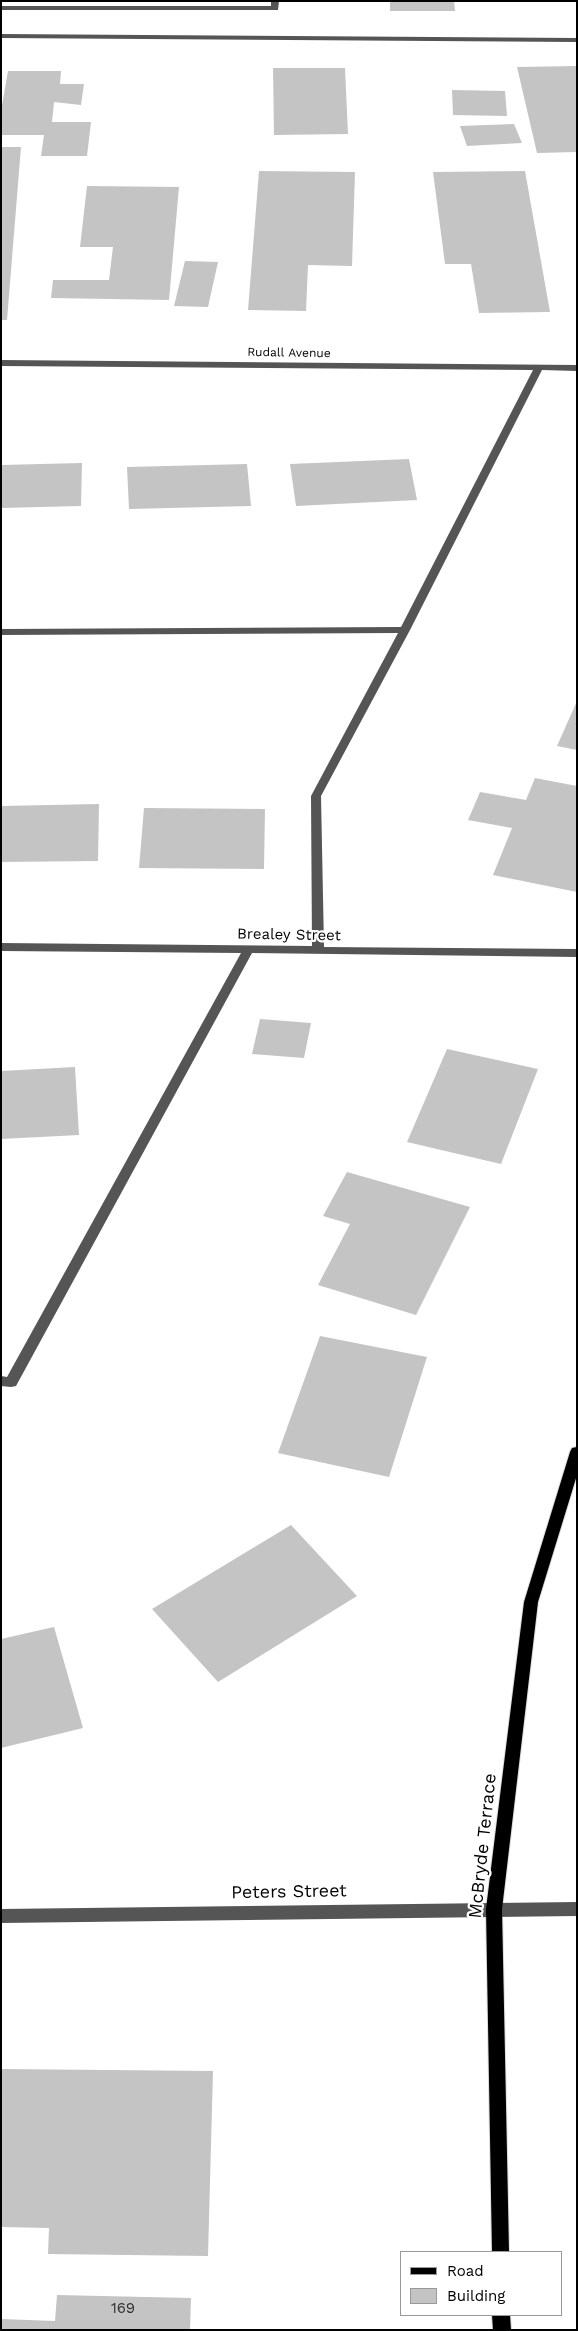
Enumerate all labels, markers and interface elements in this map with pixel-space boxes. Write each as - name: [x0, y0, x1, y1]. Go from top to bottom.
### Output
- street label: Rudall Avenue: [247, 345, 331, 361]
- street label: Brealey Street: [237, 925, 341, 945]
- street label: McBryde Terrace: [465, 1772, 501, 1920]
- street label: Peters Street: [231, 1880, 347, 1904]
- legend: [400, 2251, 563, 2316]
- text: Road: [447, 2262, 484, 2280]
- text: Building: [447, 2287, 505, 2305]
- house number: 169: [111, 2300, 135, 2318]

